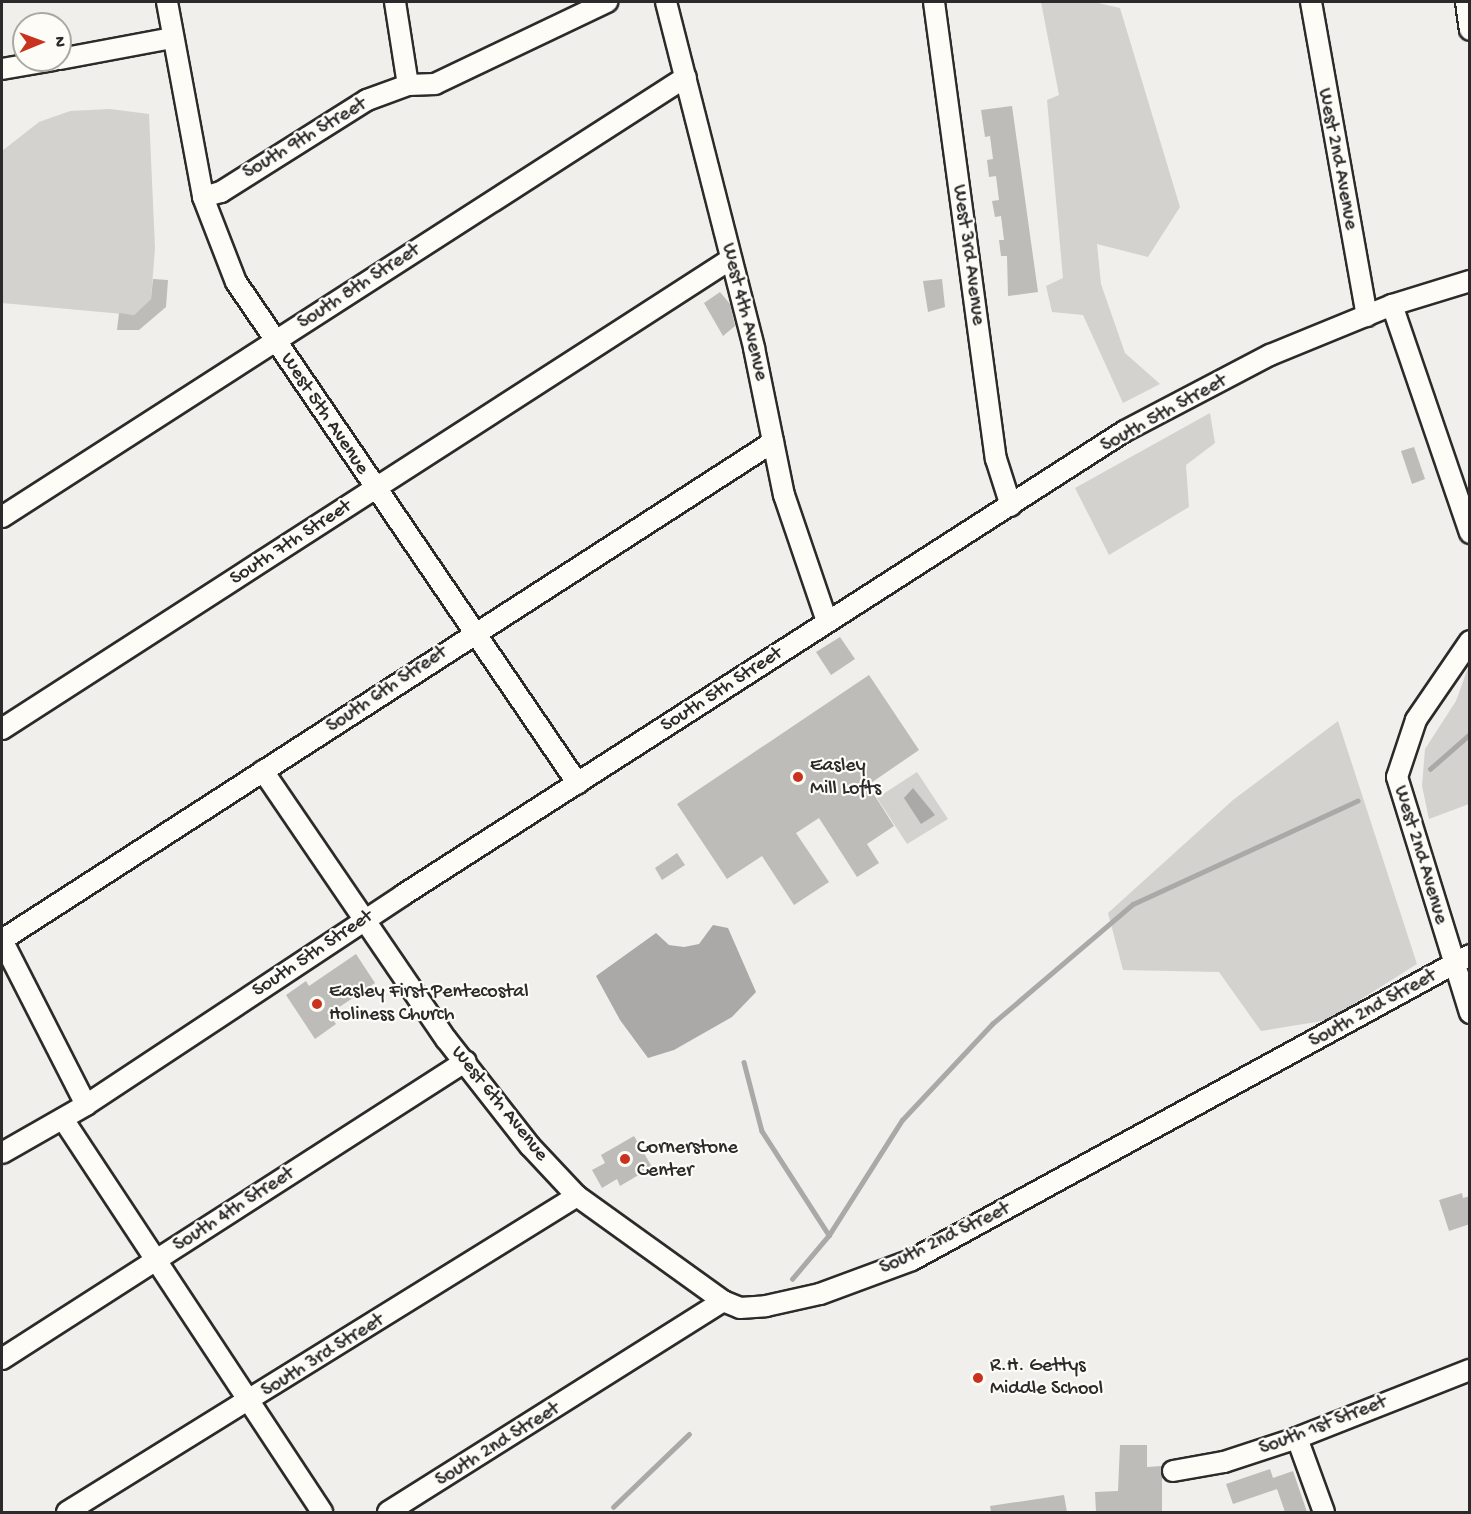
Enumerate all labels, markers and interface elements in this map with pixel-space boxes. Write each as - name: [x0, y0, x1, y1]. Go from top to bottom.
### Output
- north arrow: [12, 12, 72, 72]
- text: N: [49, 36, 68, 47]
- street label: West 2nd Avenue: [1312, 86, 1362, 232]
- street label: South 9th Street: [239, 93, 371, 185]
- street label: West 3rd Avenue: [946, 183, 990, 327]
- street label: South 8th Street: [293, 239, 425, 335]
- street label: West 4th Avenue: [715, 241, 773, 383]
- street label: West 5th Avenue: [274, 348, 374, 480]
- street label: South 5th Street: [1097, 370, 1231, 458]
- street label: South 7th Street: [226, 495, 356, 591]
- street label: South 6th Street: [322, 641, 452, 739]
- street label: South 5th Street: [657, 642, 787, 738]
- place label: Easley Mill Lofts: [810, 754, 881, 801]
- marker: Easley Mill Lofts: [791, 770, 805, 784]
- street label: West 2nd Avenue: [1388, 783, 1452, 927]
- street label: South 5th Street: [248, 905, 378, 1003]
- street label: South 2nd Street: [1305, 964, 1441, 1054]
- place label: Easley First Pentecostal Holiness Church: [329, 981, 529, 1028]
- marker: Easley First Pentecostal Holiness Church: [310, 997, 324, 1011]
- street label: West 6th Avenue: [445, 1041, 553, 1167]
- place label: Cornerstone Center: [637, 1136, 738, 1183]
- marker: Cornerstone Center: [618, 1152, 632, 1166]
- street label: South 4th Street: [169, 1162, 299, 1258]
- street label: South 2nd Street: [876, 1197, 1014, 1281]
- street label: South 3rd Street: [257, 1309, 389, 1403]
- place label: R.H. Gettys Middle School: [990, 1354, 1103, 1401]
- marker: R.H. Gettys Middle School: [971, 1371, 985, 1385]
- street label: South 1st Street: [1256, 1391, 1390, 1461]
- street label: South 2nd Street: [432, 1397, 564, 1493]

